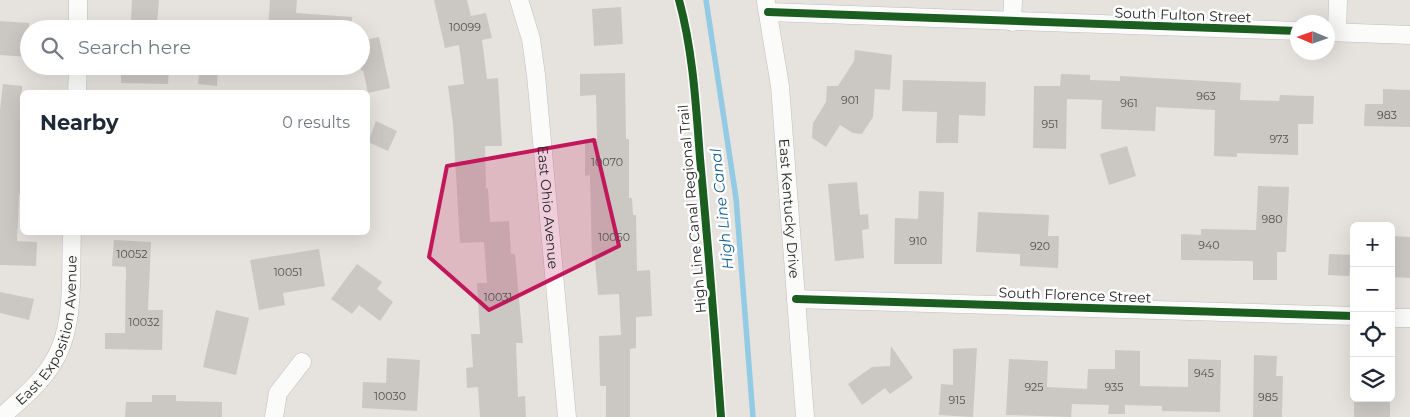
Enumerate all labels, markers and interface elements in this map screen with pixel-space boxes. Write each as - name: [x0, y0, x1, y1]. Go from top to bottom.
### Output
- street label: South Fulton Street: [1114, 4, 1252, 26]
- north arrow: [1290, 15, 1335, 60]
- search box: [20, 20, 370, 75]
- house number: 10099: [449, 20, 481, 34]
- icon: search: [38, 34, 66, 62]
- text: Search here: [78, 36, 191, 59]
- house number: 963: [1196, 89, 1216, 103]
- house number: 901: [841, 93, 859, 107]
- house number: 961: [1120, 96, 1138, 110]
- street label: High Line Canal Regional Trail: [674, 104, 710, 314]
- house number: 983: [1377, 108, 1397, 122]
- text: Nearby: [40, 110, 119, 135]
- text: 0 results: [282, 113, 350, 132]
- house number: 951: [1042, 117, 1058, 131]
- house number: 973: [1269, 132, 1289, 146]
- street label: East Kentucky Drive: [775, 138, 804, 279]
- street label: East Ohio Avenue: [533, 145, 563, 270]
- water label: High Line Canal: [706, 148, 737, 270]
- house number: 10070: [591, 155, 623, 169]
- house number: 980: [1262, 212, 1283, 226]
- map controls: [1350, 222, 1395, 402]
- button: +: [1350, 222, 1395, 267]
- house number: 10050: [598, 230, 630, 244]
- house number: 910: [909, 234, 927, 248]
- house number: 940: [1198, 238, 1220, 252]
- house number: 920: [1030, 239, 1050, 253]
- house number: 10052: [117, 247, 147, 261]
- street label: East Exposition Avenue: [12, 255, 80, 409]
- house number: 10051: [274, 265, 302, 279]
- button: −: [1350, 267, 1395, 312]
- street label: South Florence Street: [998, 283, 1152, 307]
- house number: 10031: [484, 290, 512, 304]
- button: locate: [1350, 312, 1395, 357]
- house number: 10032: [129, 315, 159, 329]
- button: layers: [1350, 357, 1395, 402]
- house number: 945: [1194, 366, 1214, 380]
- house number: 925: [1024, 380, 1044, 394]
- house number: 935: [1105, 380, 1123, 394]
- house number: 10030: [374, 389, 406, 403]
- house number: 985: [1258, 390, 1278, 404]
- house number: 915: [949, 393, 965, 407]

